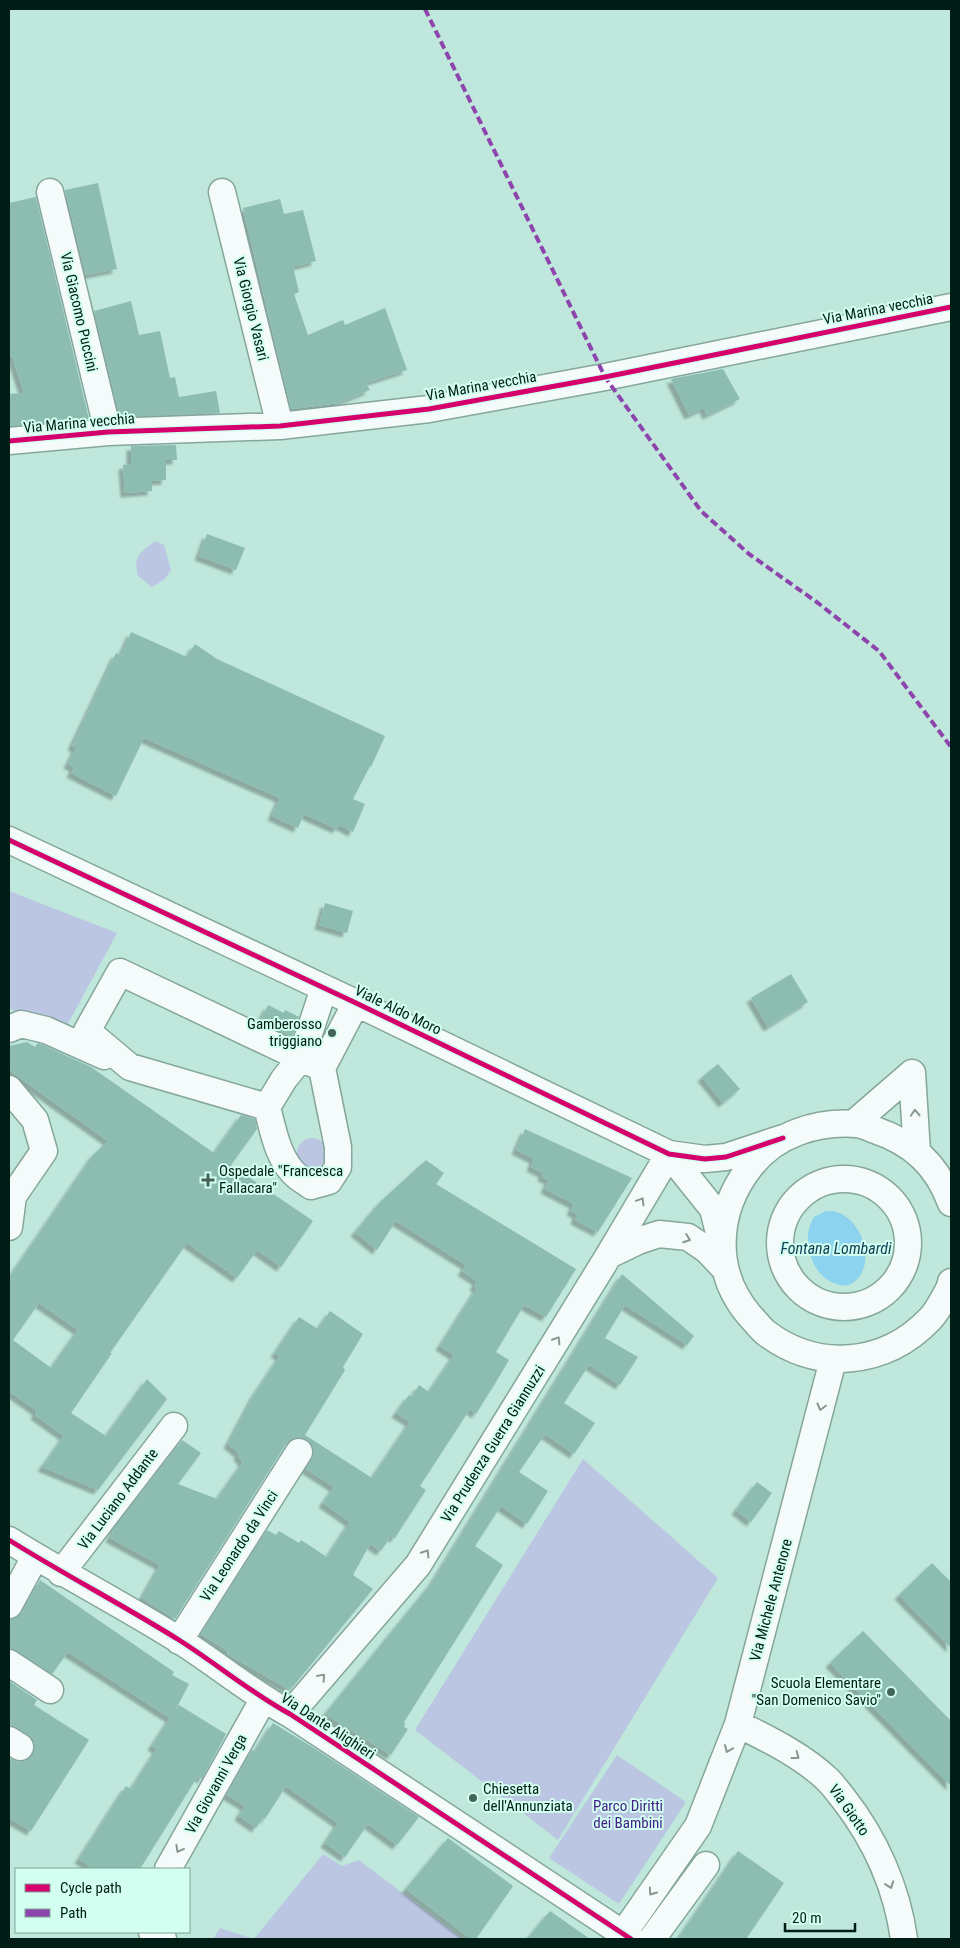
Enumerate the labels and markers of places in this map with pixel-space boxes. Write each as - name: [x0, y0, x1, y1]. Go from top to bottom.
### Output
- place label: Gamberosso triggiano: [247, 1015, 322, 1050]
- marker: Gamberosso triggiano: [326, 1027, 338, 1039]
- place label: Ospedale "Francesca Fallacara": [219, 1162, 343, 1197]
- marker: Ospedale "Francesca Fallacara": [201, 1173, 215, 1187]
- place label: Scuola Elementare "San Domenico Savio": [751, 1674, 881, 1709]
- marker: Scuola Elementare "San Domenico Savio": [885, 1686, 897, 1698]
- place label: Chiesetta dell'Annunziata: [483, 1780, 573, 1815]
- marker: Chiesetta dell'Annunziata: [467, 1792, 479, 1804]

